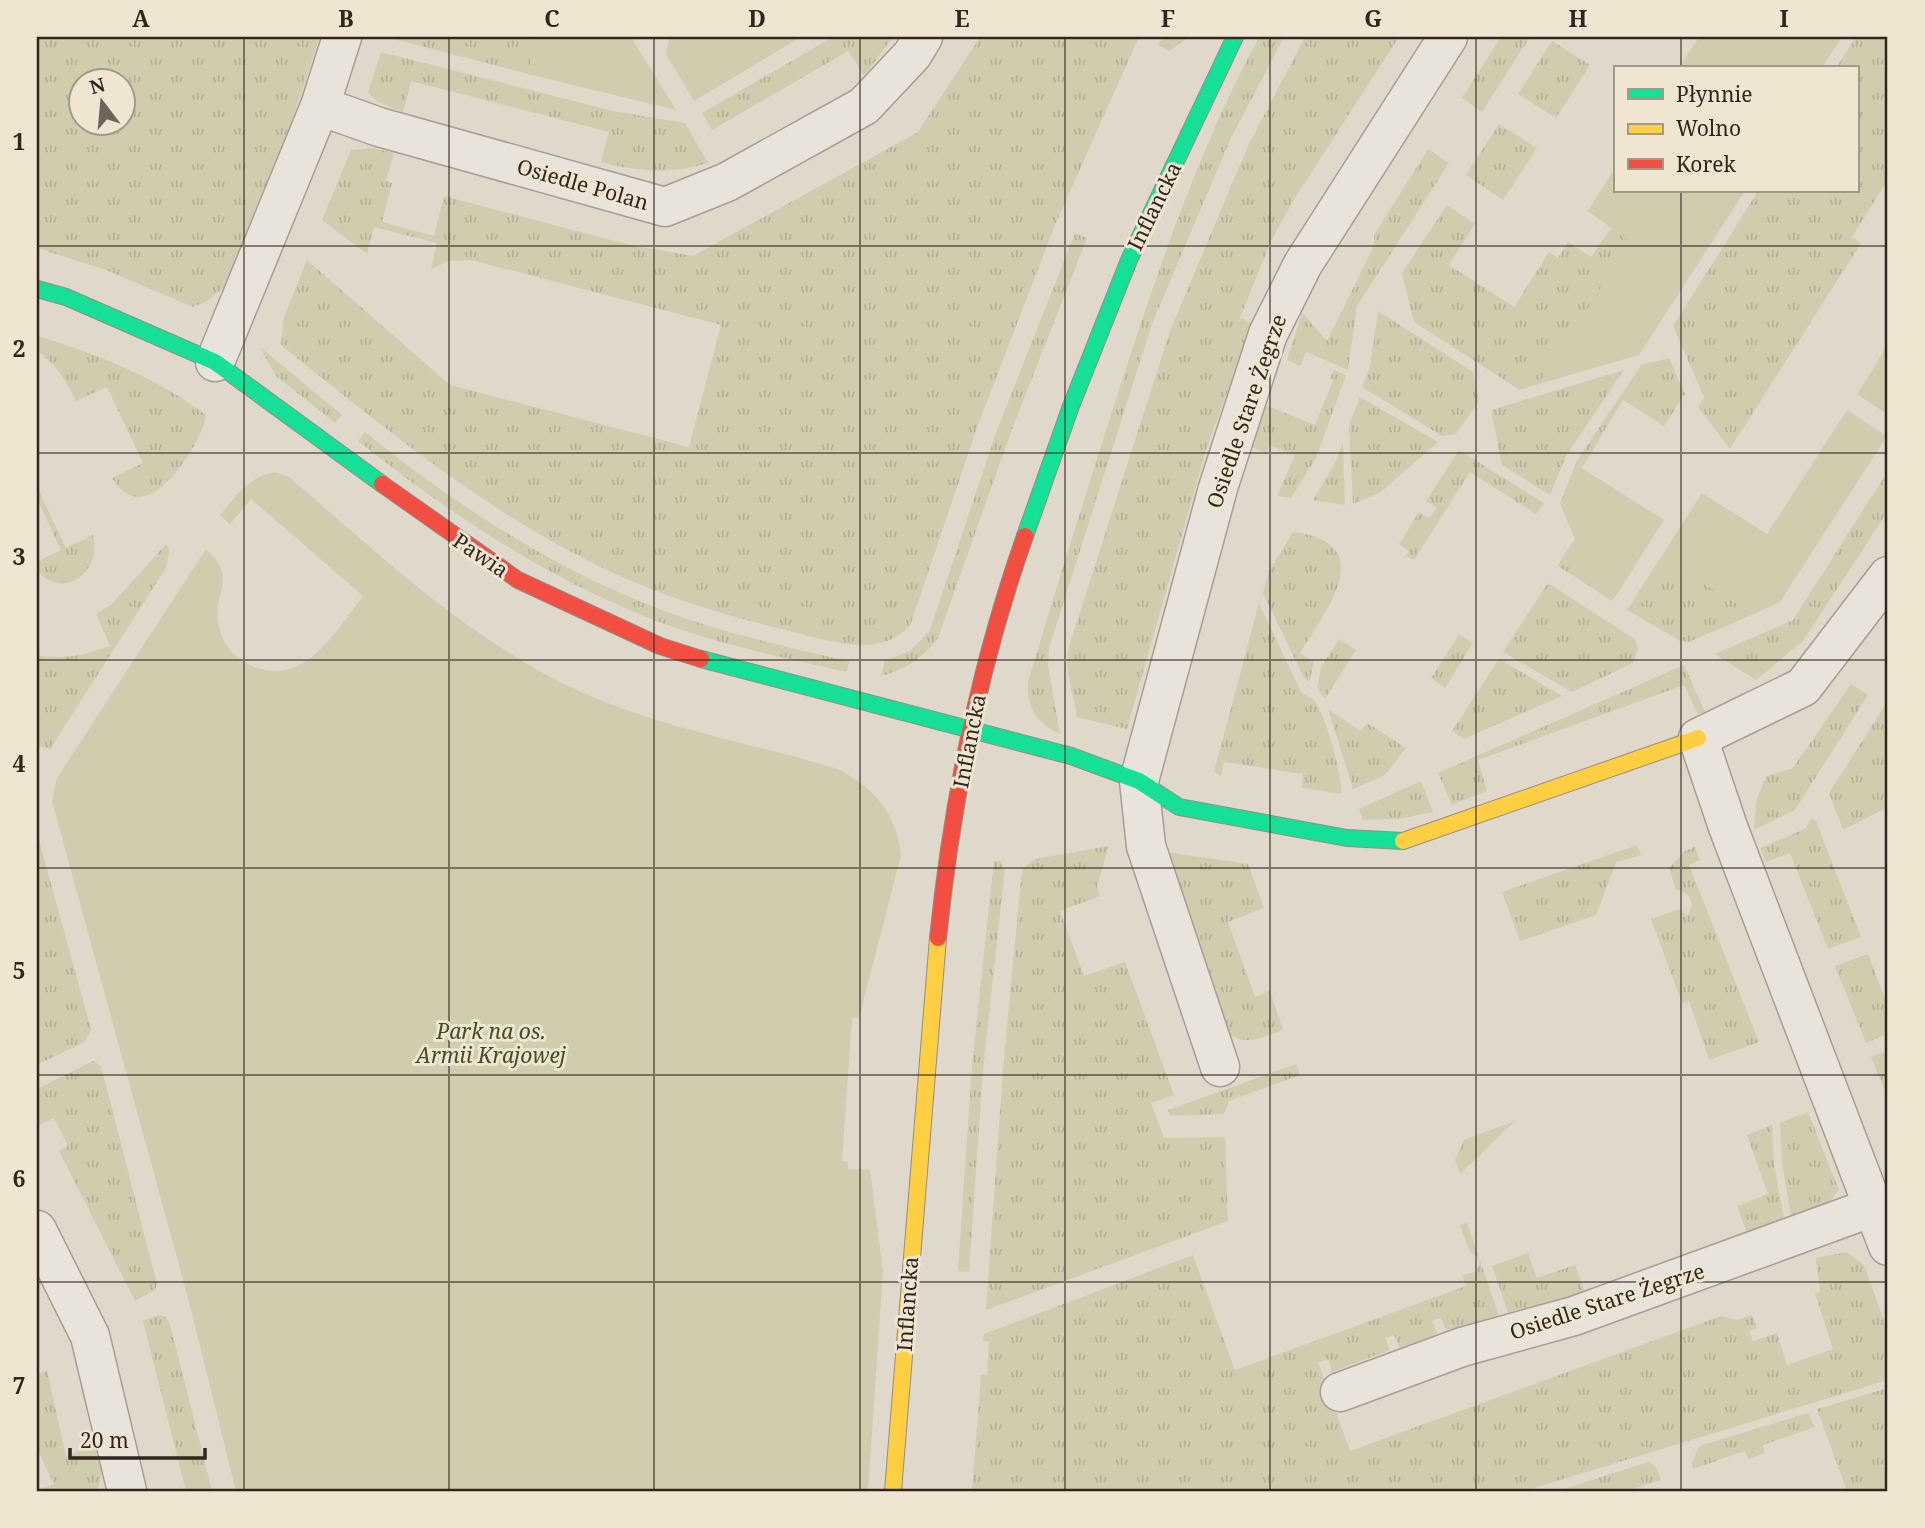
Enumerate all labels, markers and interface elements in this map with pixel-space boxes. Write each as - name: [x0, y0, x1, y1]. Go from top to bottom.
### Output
- text: A: [132, 2, 150, 34]
- text: B: [338, 2, 354, 34]
- text: C: [544, 2, 560, 34]
- text: D: [748, 2, 766, 34]
- text: E: [954, 2, 970, 34]
- text: F: [1161, 2, 1175, 34]
- text: G: [1364, 2, 1382, 34]
- text: H: [1569, 2, 1588, 34]
- text: I: [1779, 2, 1789, 34]
- north arrow: [66, 66, 136, 136]
- legend: [1614, 66, 1858, 192]
- text: N: [87, 71, 108, 100]
- text: Płynnie: [1676, 80, 1752, 108]
- text: Wolno: [1676, 114, 1741, 142]
- text: 1: [13, 125, 26, 157]
- text: Korek: [1676, 150, 1737, 178]
- street label: Osiedle Polan: [514, 152, 652, 216]
- street label: Inflancka: [1121, 157, 1187, 255]
- street label: Osiedle Stare Żegrze: [1200, 310, 1292, 512]
- text: 2: [13, 332, 26, 364]
- street label: Pawia: [448, 526, 514, 584]
- text: 3: [13, 540, 26, 572]
- street label: Inflancka: [946, 692, 992, 790]
- text: 4: [13, 747, 26, 779]
- text: 5: [13, 954, 26, 986]
- park label: Park na os. Armii Krajowej: [414, 1017, 566, 1069]
- text: 6: [13, 1162, 26, 1194]
- street label: Inflancka: [890, 1256, 924, 1352]
- street label: Osiedle Stare Żegrze: [1506, 1256, 1708, 1346]
- text: 7: [13, 1369, 26, 1401]
- scale bar: [70, 1416, 205, 1460]
- text: 20 m: [80, 1426, 129, 1454]

